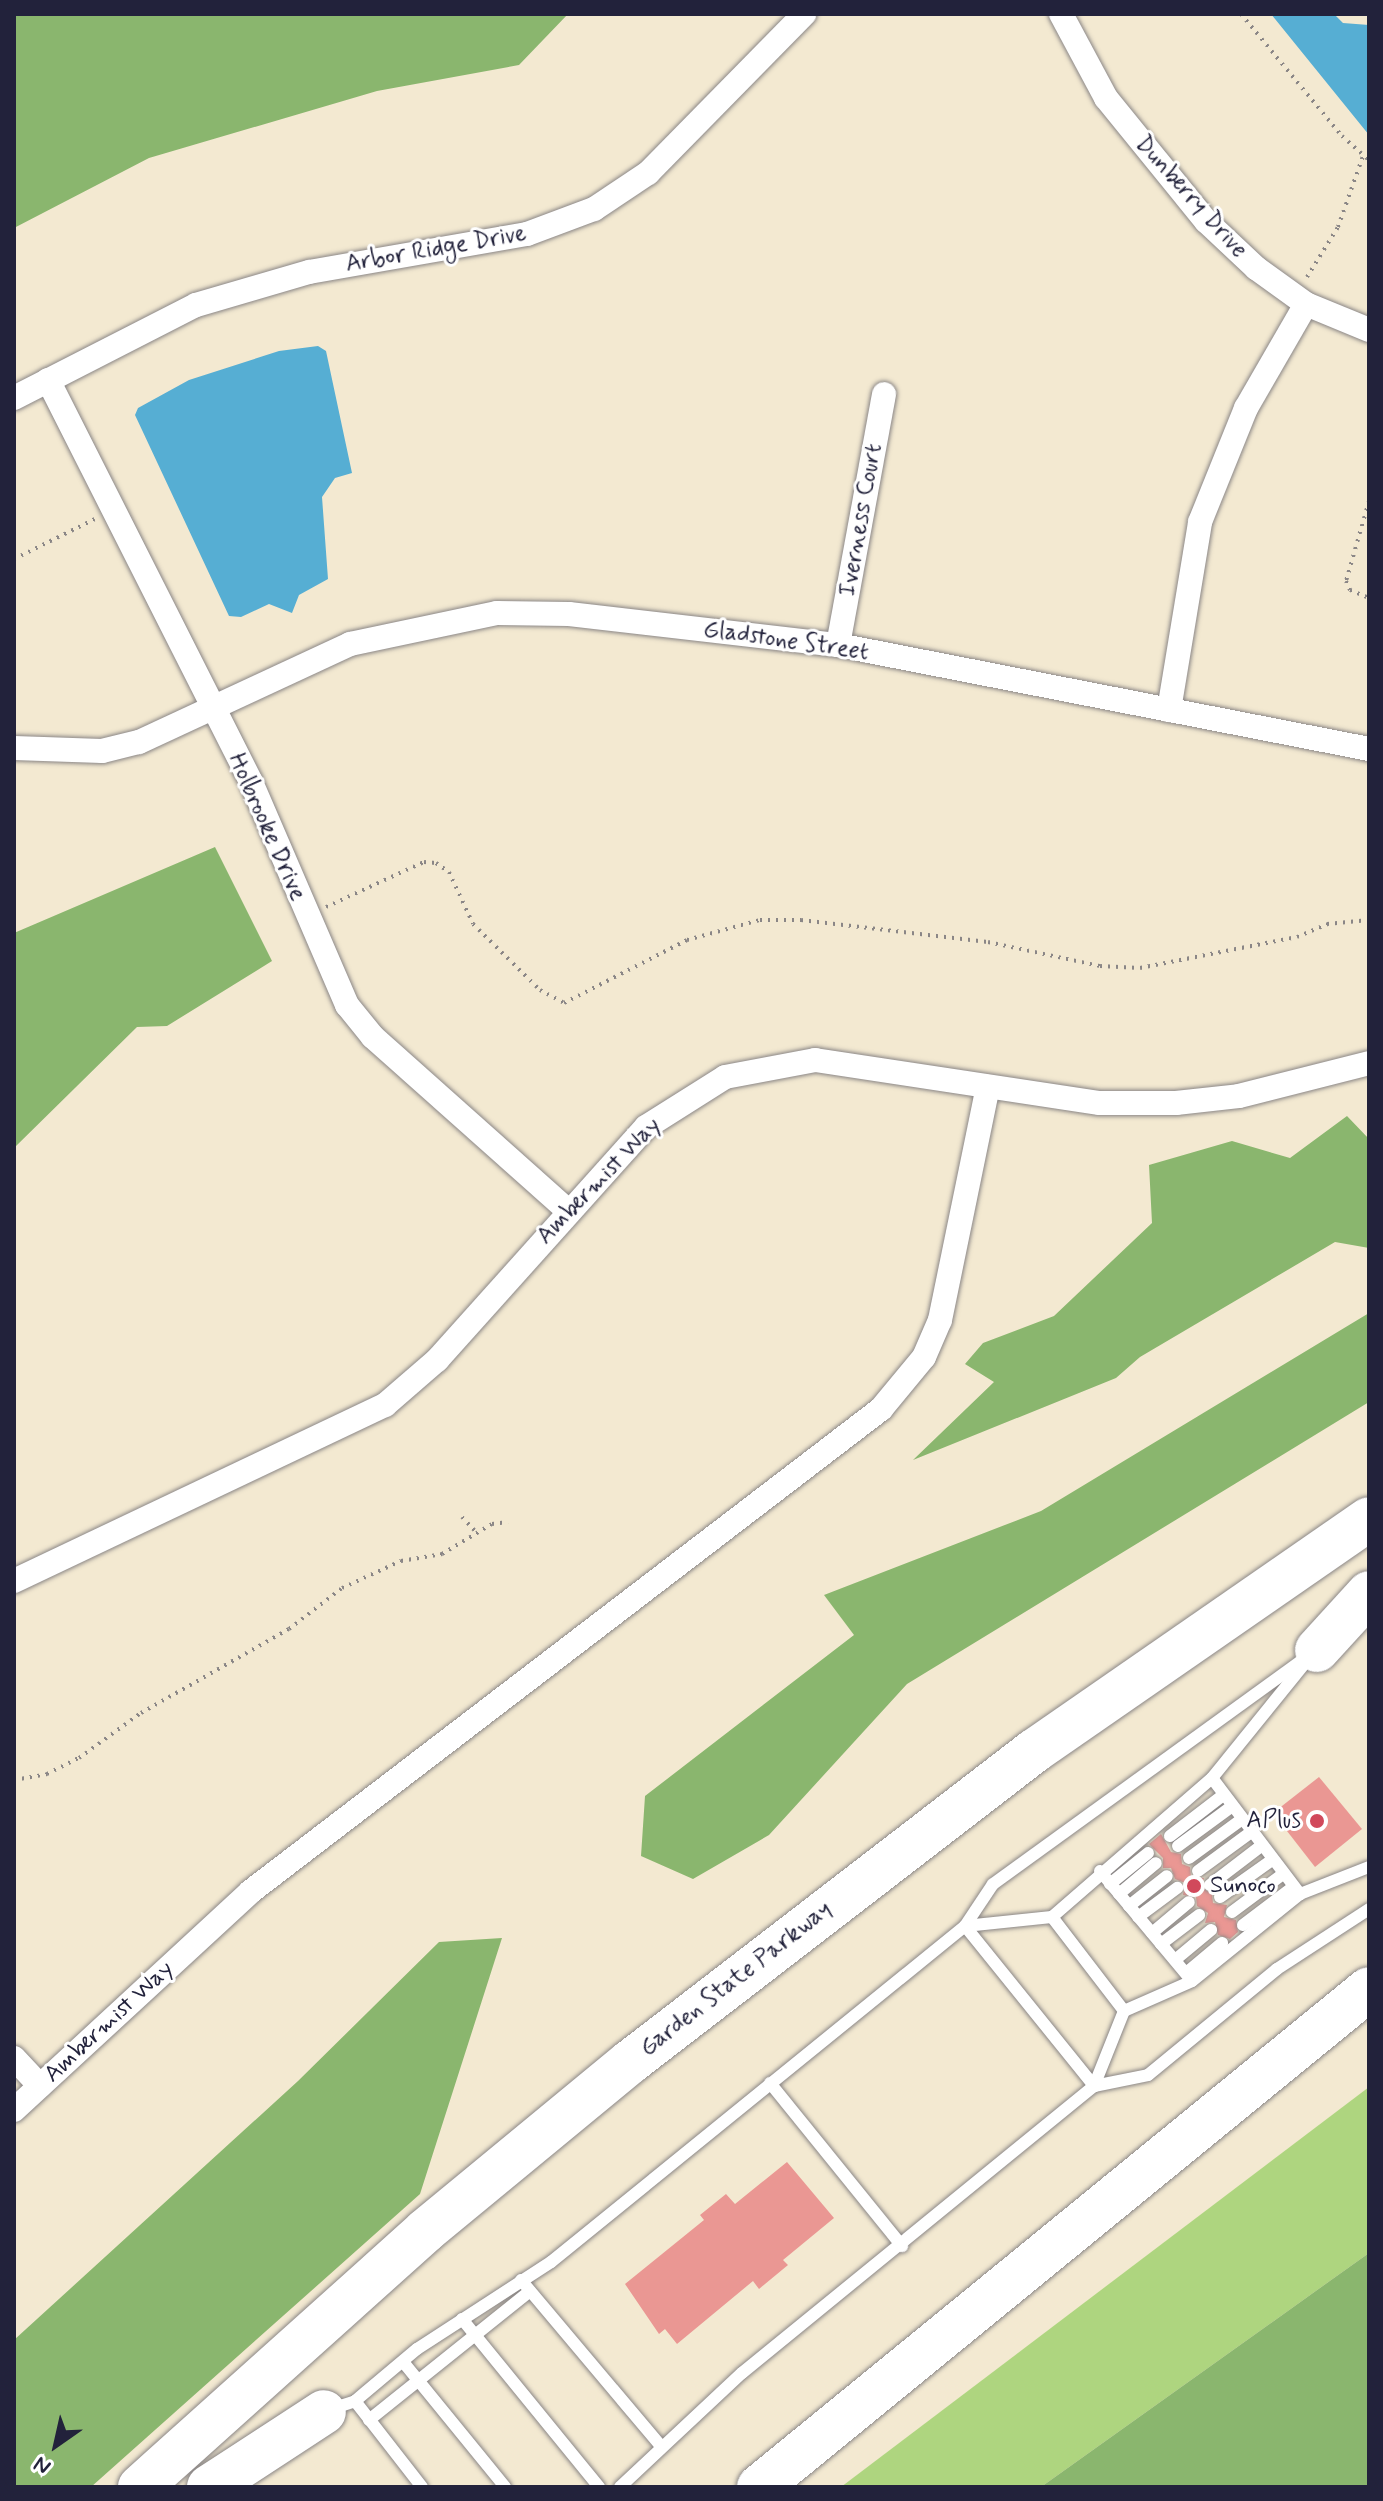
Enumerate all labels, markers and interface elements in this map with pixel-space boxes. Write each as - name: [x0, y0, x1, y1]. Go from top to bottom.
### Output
- street label: Dunberry Drive: [1128, 130, 1254, 264]
- street label: Arbor Ridge Drive: [344, 219, 528, 279]
- street label: Iverness Court: [833, 439, 889, 601]
- street label: Gladstone Street: [699, 615, 873, 667]
- street label: Holbrooke Drive: [222, 750, 312, 904]
- street label: Ambermist Way: [531, 1111, 667, 1251]
- place label: APlus: [1246, 1807, 1301, 1835]
- marker: APlus: [1308, 1812, 1326, 1830]
- place label: Sunoco: [1210, 1872, 1276, 1900]
- marker: Sunoco: [1185, 1877, 1203, 1895]
- street label: Garden State Parkway: [637, 1897, 835, 2061]
- street label: Ambermist Way: [39, 1955, 179, 2089]
- north arrow: [16, 2405, 96, 2485]
- text: N: [29, 2449, 56, 2481]

